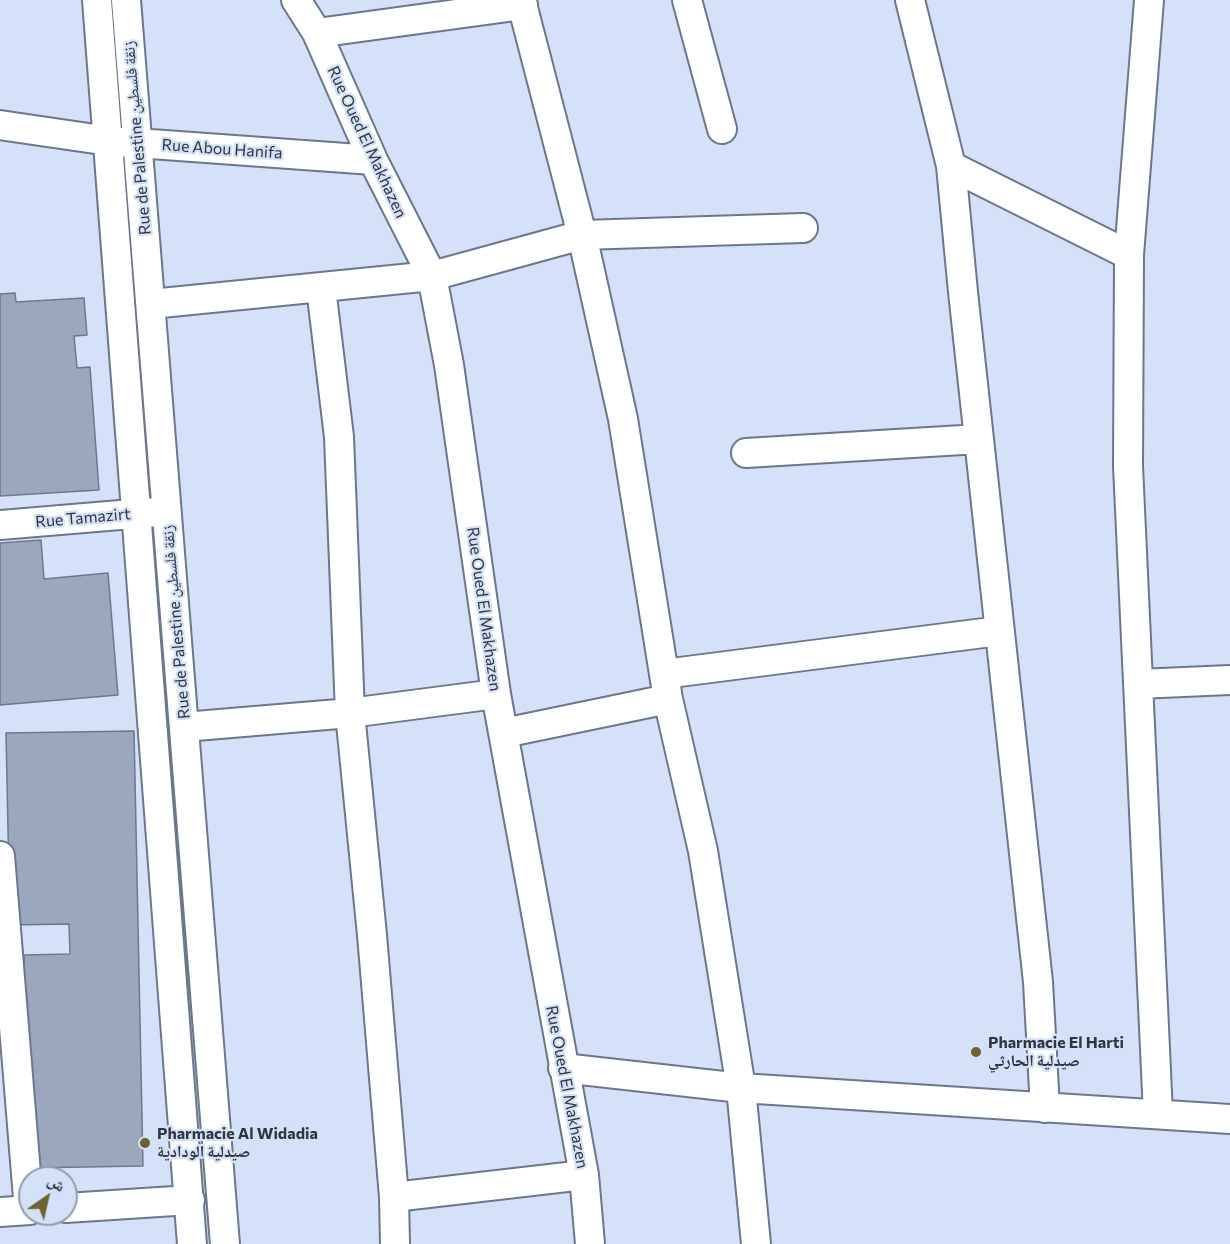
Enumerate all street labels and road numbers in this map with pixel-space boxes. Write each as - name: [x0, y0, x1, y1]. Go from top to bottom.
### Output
- street label: Rue de Palestine زنقة فلسطين: [119, 40, 155, 236]
- street label: Rue Oued El Makhazen: [323, 63, 411, 221]
- street label: Rue Abou Hanifa: [161, 135, 283, 163]
- street label: Rue Tamazirt: [35, 504, 131, 532]
- street label: Rue de Palestine زنقة فلسطين: [158, 524, 194, 720]
- street label: Rue Oued El Makhazen: [463, 526, 505, 692]
- street label: Rue Oued El Makhazen: [542, 1004, 592, 1170]

